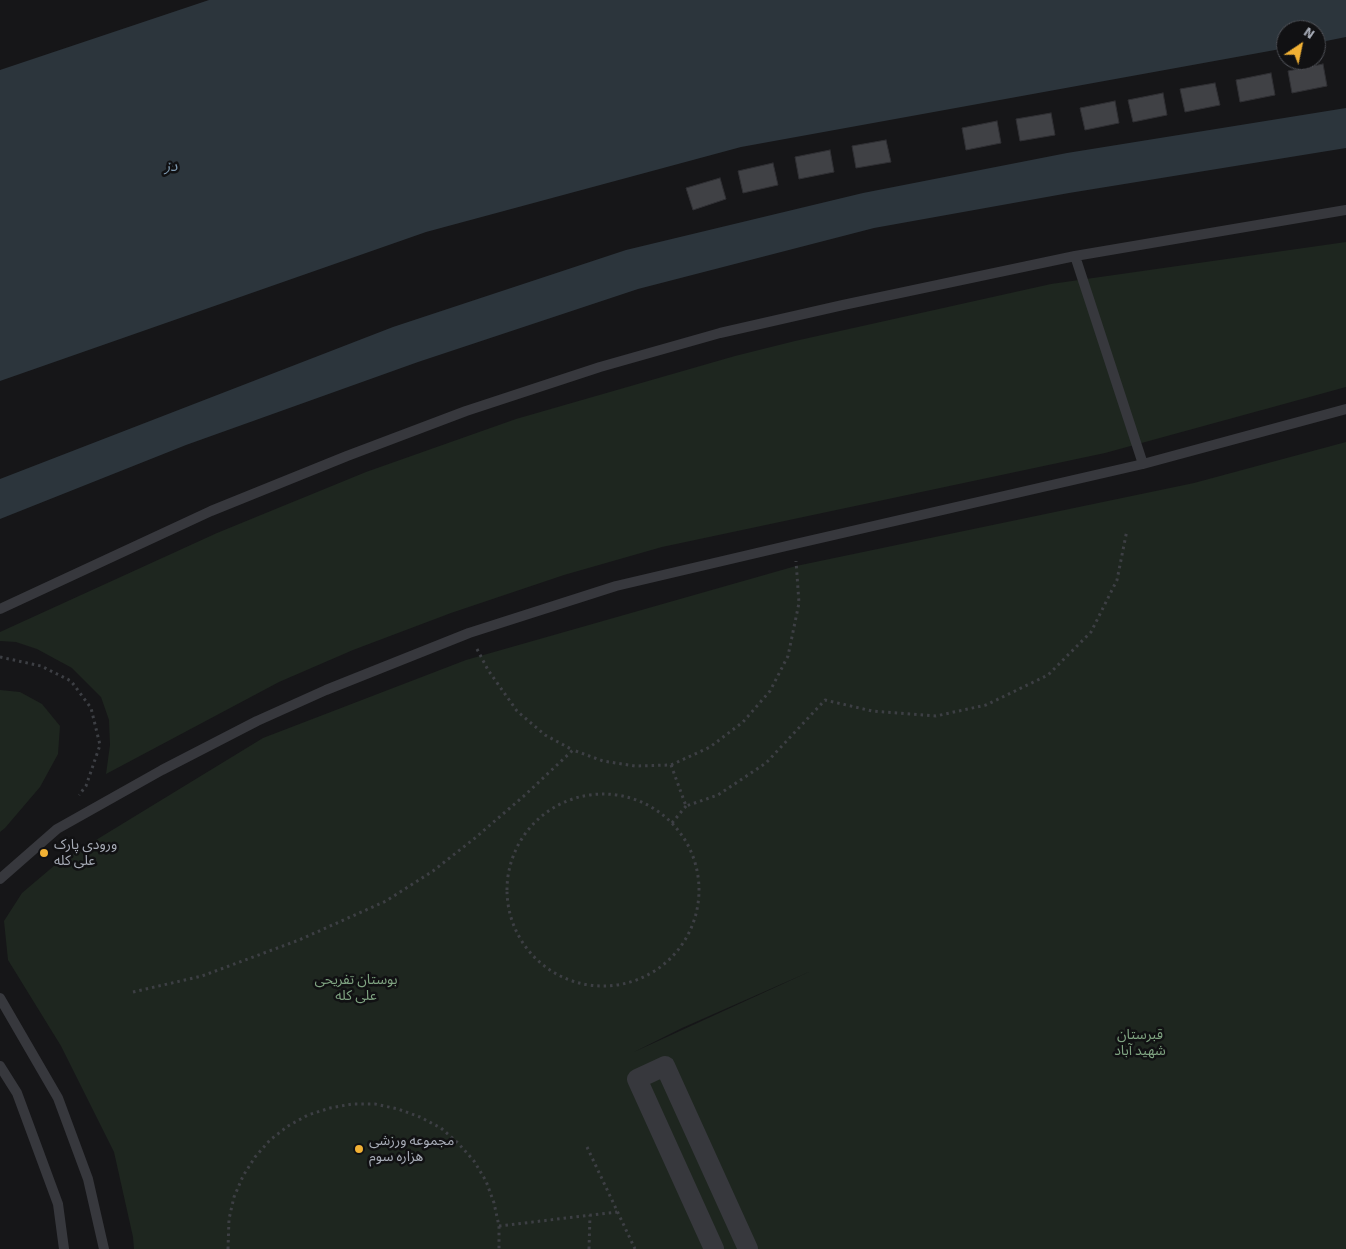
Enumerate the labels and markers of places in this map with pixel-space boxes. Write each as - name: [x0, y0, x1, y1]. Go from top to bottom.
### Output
- place label: ورودی پارک علی کله: [54, 837, 117, 870]
- marker: ورودی پارک علی کله: [38, 847, 50, 859]
- place label: مجموعه ورزشی هزاره سوم: [369, 1133, 454, 1166]
- marker: مجموعه ورزشی هزاره سوم: [353, 1143, 365, 1155]

